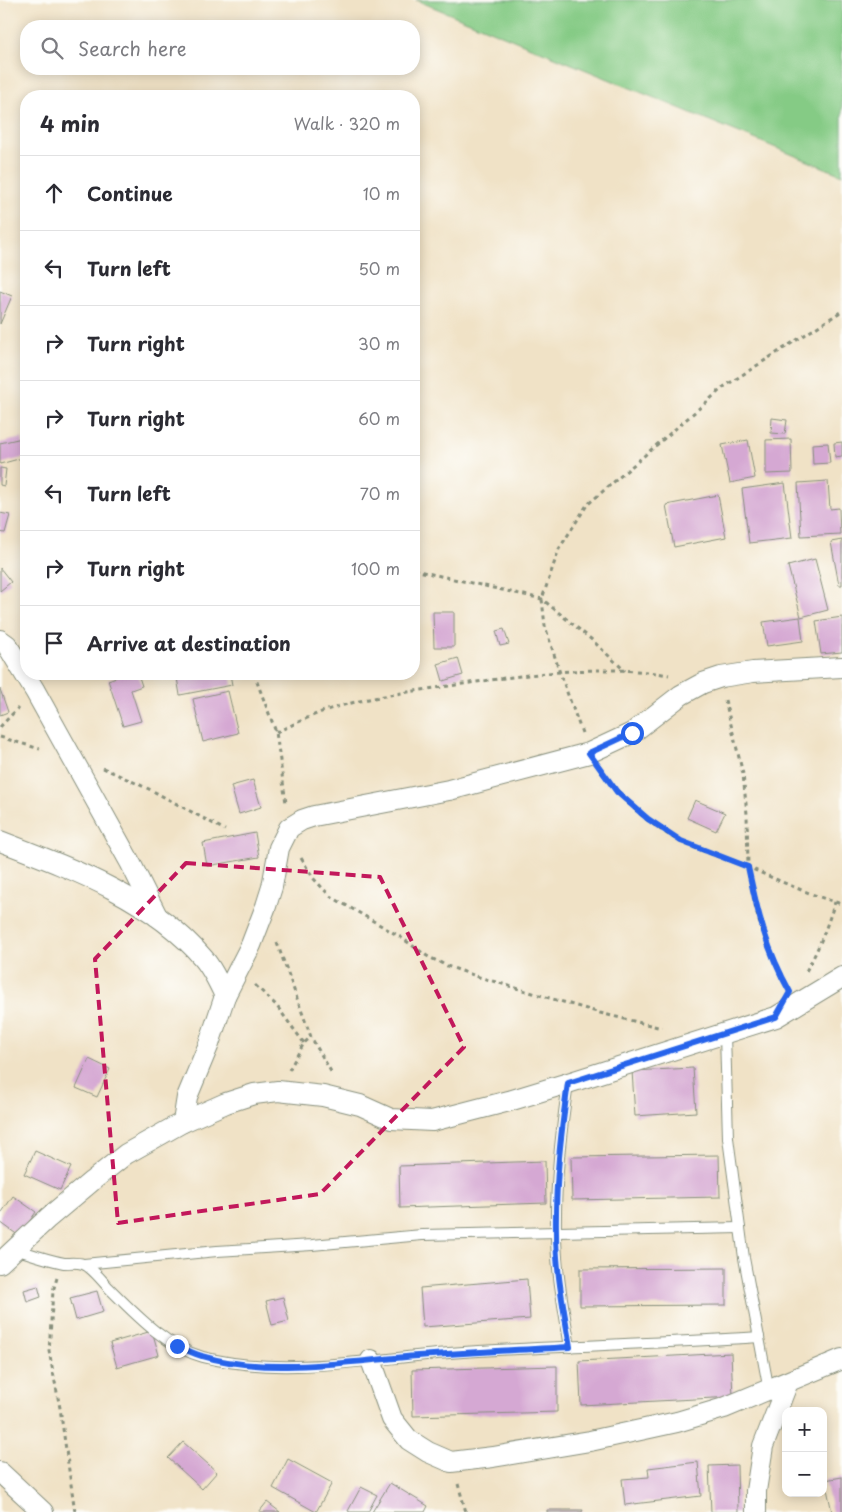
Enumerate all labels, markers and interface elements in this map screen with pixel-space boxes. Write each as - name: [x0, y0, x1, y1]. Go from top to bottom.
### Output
- search box: [20, 20, 420, 75]
- icon: search: [38, 34, 66, 62]
- text: Search here: [78, 34, 187, 62]
- text: 4 min: [40, 107, 100, 139]
- text: Walk · 320 m: [294, 111, 400, 135]
- icon: ahead: [40, 179, 68, 207]
- text: Continue: [87, 179, 173, 207]
- text: 10 m: [363, 181, 400, 205]
- icon: left: [40, 254, 68, 282]
- text: Turn left: [87, 254, 171, 282]
- text: 50 m: [359, 256, 400, 280]
- icon: right: [40, 329, 68, 357]
- text: Turn right: [87, 329, 185, 357]
- text: 30 m: [358, 331, 400, 355]
- icon: right: [40, 404, 68, 432]
- text: Turn right: [87, 404, 185, 432]
- text: 60 m: [358, 406, 400, 430]
- icon: left: [40, 479, 68, 507]
- text: Turn left: [87, 479, 171, 507]
- text: 70 m: [360, 481, 400, 505]
- icon: right: [40, 554, 68, 582]
- text: Turn right: [87, 554, 185, 582]
- text: 100 m: [351, 556, 400, 580]
- icon: arrive: [40, 629, 68, 657]
- text: Arrive at destination: [87, 629, 291, 657]
- route start: [621, 722, 644, 745]
- route end: [166, 1335, 189, 1358]
- map controls: [782, 1407, 827, 1497]
- button: +: [782, 1407, 827, 1452]
- button: −: [782, 1452, 827, 1497]

